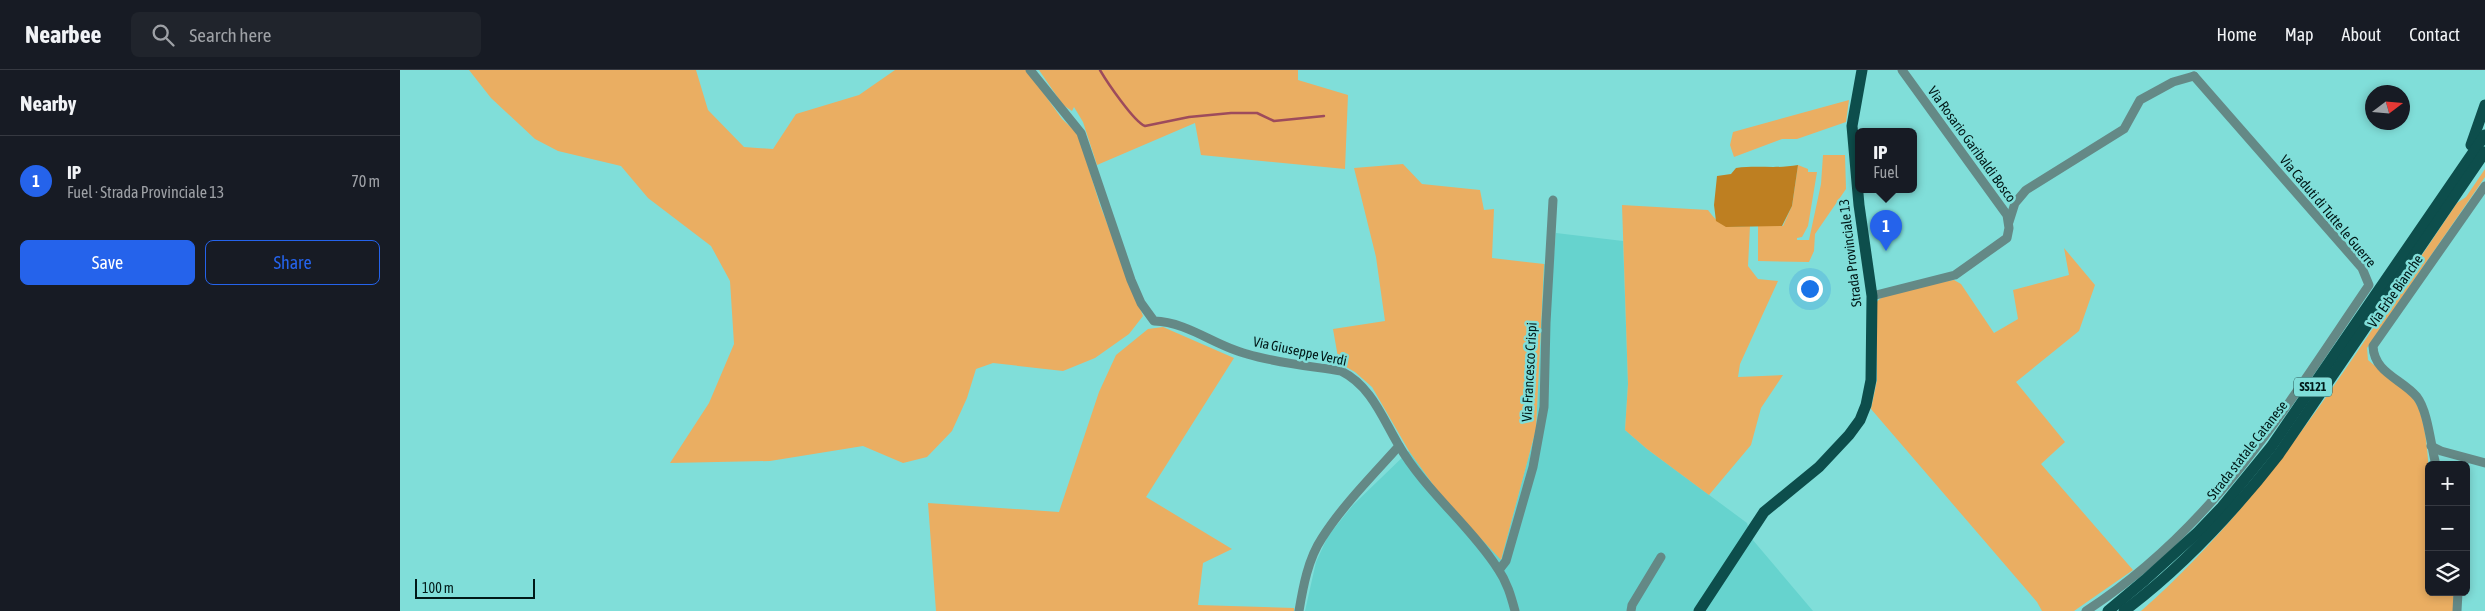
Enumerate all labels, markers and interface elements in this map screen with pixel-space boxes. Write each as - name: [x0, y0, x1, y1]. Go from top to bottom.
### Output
- search box: [131, 12, 481, 57]
- text: Nearbee: [25, 21, 101, 48]
- icon: search: [149, 21, 177, 49]
- text: Search here: [189, 24, 271, 46]
- text: Home: [2217, 24, 2257, 45]
- text: Map: [2285, 24, 2314, 45]
- text: About: [2342, 24, 2381, 45]
- text: Contact: [2409, 24, 2460, 45]
- street label: Via Rosario Garibaldi Bosco: [1925, 83, 2019, 205]
- north arrow: [2365, 85, 2410, 130]
- text: Nearby: [20, 91, 76, 115]
- popup: [1855, 128, 1917, 193]
- text: IP: [1873, 141, 1887, 163]
- street label: Via Caduti di Tutte le Guerre: [2277, 152, 2379, 270]
- text: IP: [67, 161, 81, 183]
- text: Fuel: [1873, 163, 1899, 181]
- text: 1: [32, 172, 40, 190]
- text: 70 m: [351, 172, 380, 190]
- text: Fuel · Strada Provinciale 13: [67, 183, 224, 201]
- street label: Strada Provinciale 13: [1835, 198, 1865, 308]
- pin: 1: [1870, 210, 1902, 251]
- button: Save: [20, 240, 195, 285]
- button: Share: [205, 240, 380, 285]
- street label: Via Erbe Bianche: [2364, 252, 2426, 330]
- your location: [1797, 276, 1823, 302]
- street label: Via Francesco Crispi: [1518, 322, 1540, 422]
- street label: Via Giuseppe Verdi: [1252, 333, 1348, 369]
- road number: SS121: [2294, 378, 2332, 396]
- street label: Strada statale Catanese: [2203, 397, 2291, 503]
- map controls: [2425, 461, 2470, 596]
- button: +: [2425, 461, 2470, 506]
- button: −: [2425, 506, 2470, 551]
- button: layers: [2425, 551, 2470, 596]
- scale bar: [415, 576, 535, 599]
- text: 100 m: [422, 580, 454, 596]

